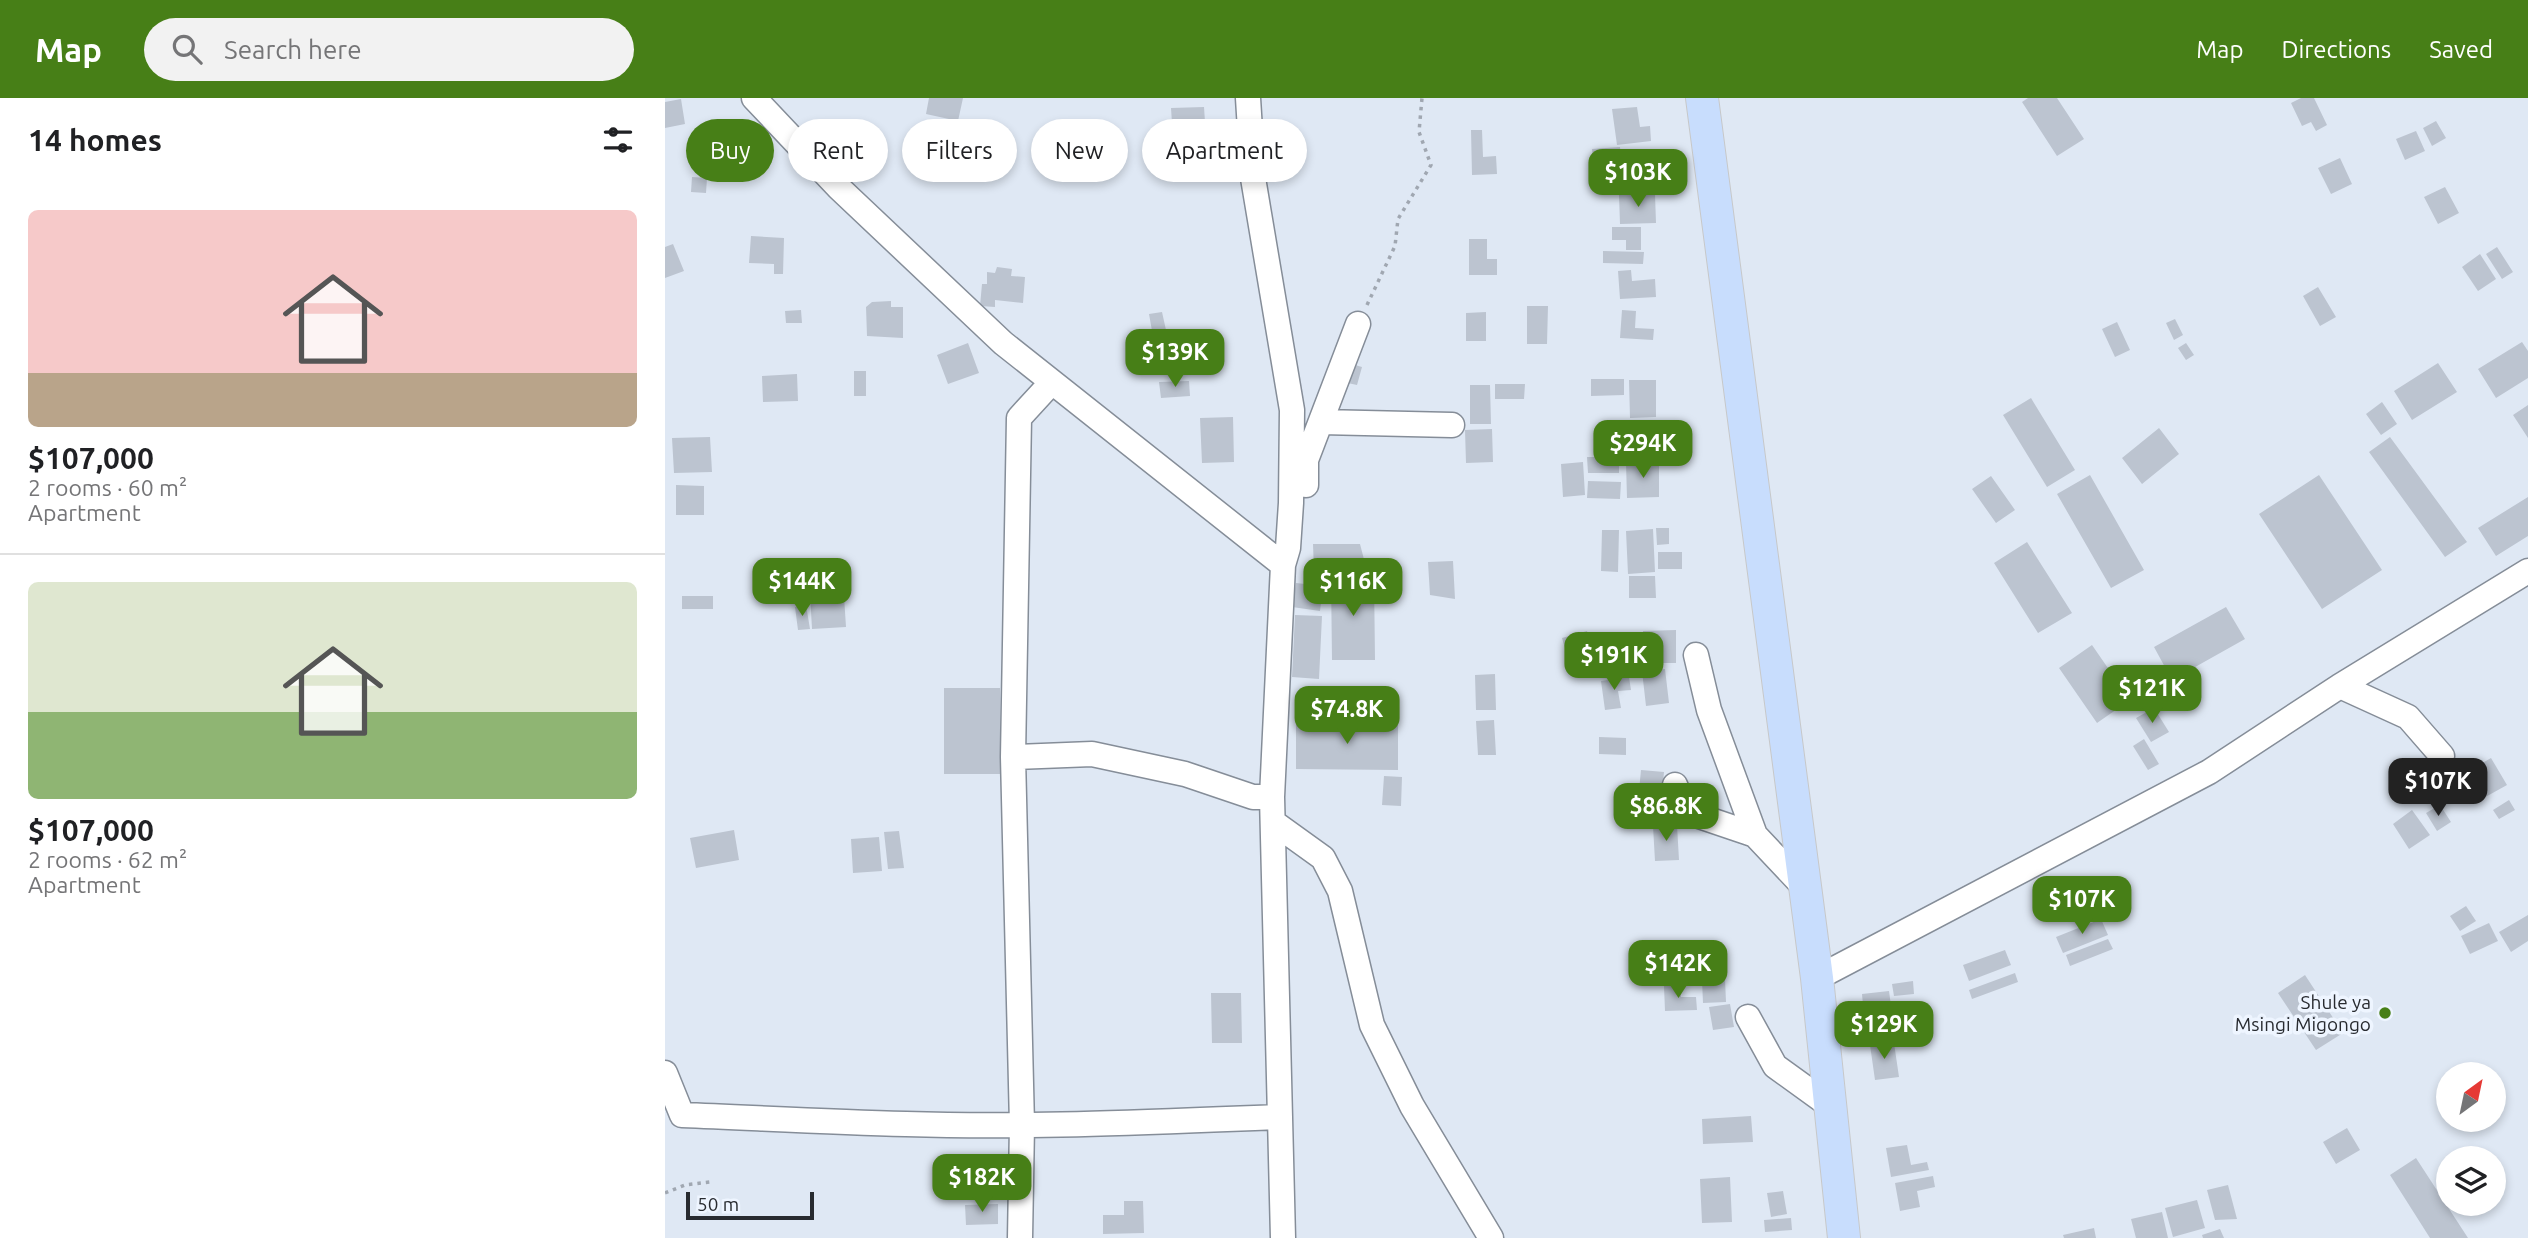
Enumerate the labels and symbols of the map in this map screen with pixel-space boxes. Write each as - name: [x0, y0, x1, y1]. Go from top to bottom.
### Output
- pin: $103K: [1589, 150, 1687, 209]
- pin: $139K: [1126, 330, 1224, 389]
- pin: $294K: [1594, 420, 1692, 480]
- pin: $144K: [753, 559, 851, 618]
- pin: $116K: [1304, 559, 1402, 618]
- pin: $191K: [1565, 632, 1663, 692]
- pin: $121K: [2103, 666, 2201, 725]
- pin: $74.8K: [1290, 686, 1404, 746]
- pin: $107K: [2389, 758, 2487, 818]
- pin: $86.8K: [1609, 784, 1723, 843]
- pin: $107K: [2033, 876, 2131, 936]
- pin: $142K: [1629, 940, 1727, 1000]
- place label: Shule ya Msingi Migongo: [2235, 991, 2371, 1035]
- pin: $129K: [1835, 1002, 1933, 1061]
- marker: Shule ya Msingi Migongo: [2377, 1005, 2393, 1021]
- north arrow: [2436, 1062, 2506, 1132]
- pin: $182K: [933, 1154, 1031, 1214]
- scale bar: [686, 1189, 814, 1221]

